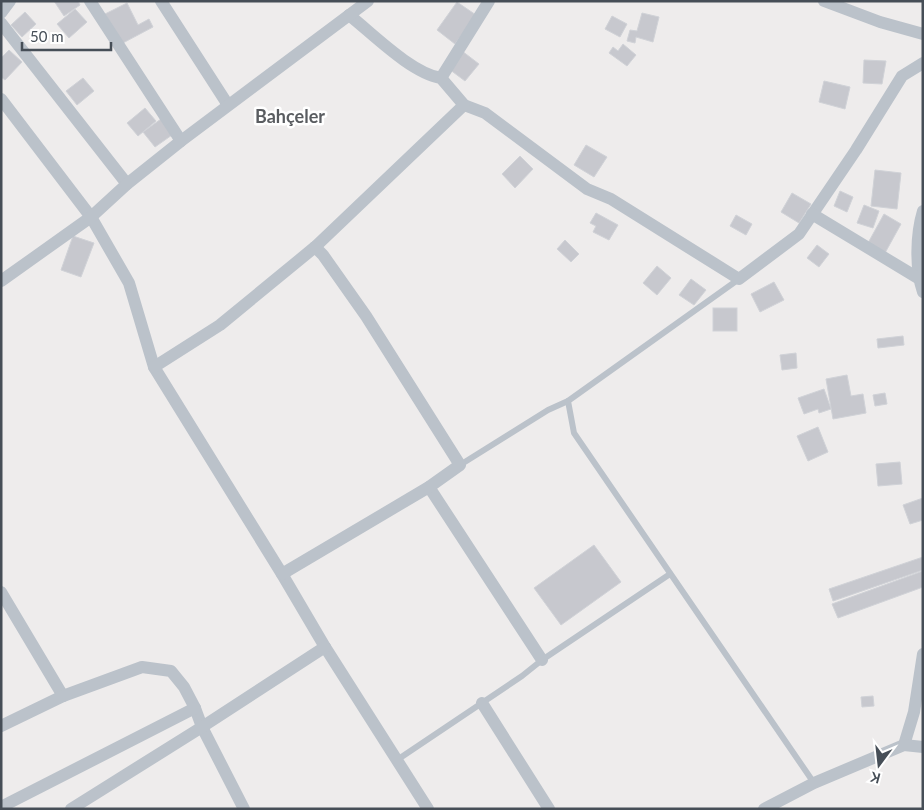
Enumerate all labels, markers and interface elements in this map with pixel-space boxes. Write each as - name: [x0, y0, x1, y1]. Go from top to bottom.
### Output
- scale bar: [22, 20, 111, 52]
- text: 50 m: [30, 27, 64, 45]
- district label: Bahçeler: [255, 105, 325, 127]
- north arrow: [854, 740, 904, 790]
- text: K: [868, 768, 882, 787]

